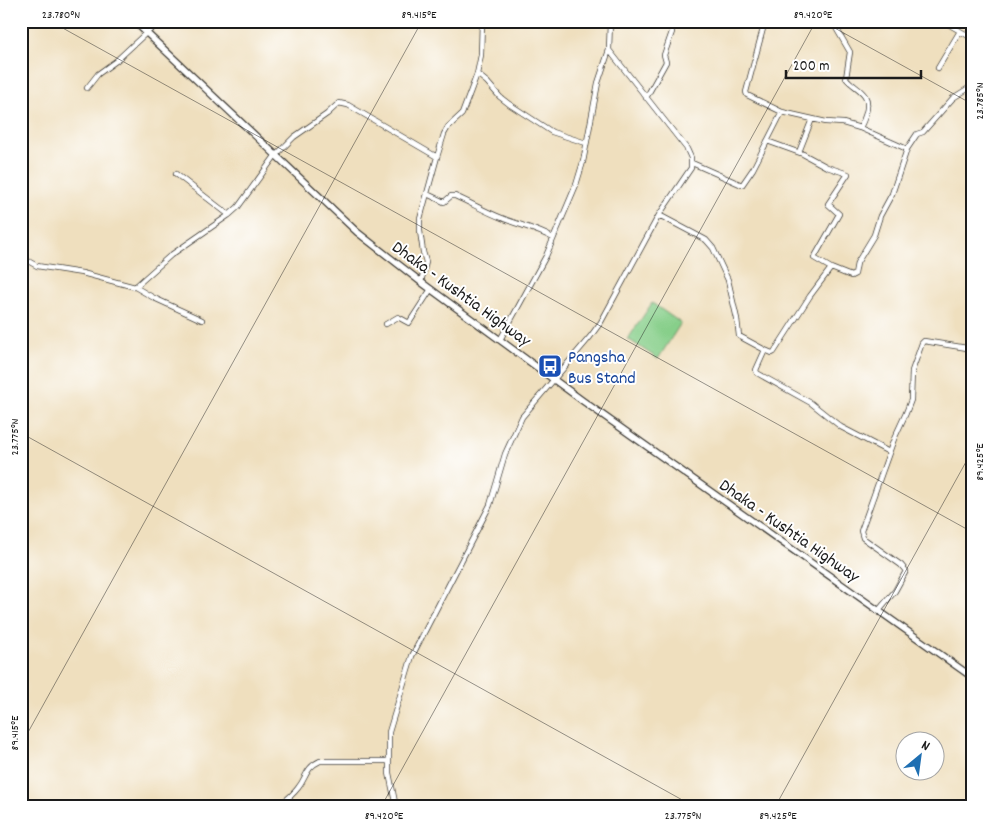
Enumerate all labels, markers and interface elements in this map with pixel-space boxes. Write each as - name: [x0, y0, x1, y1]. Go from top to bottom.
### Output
- text: 23.780°N: [42, 7, 80, 24]
- text: 89.415°E: [402, 7, 437, 24]
- text: 89.420°E: [794, 7, 833, 24]
- scale bar: [786, 48, 920, 80]
- text: 200 m: [793, 56, 830, 78]
- text: 23.785°N: [972, 82, 989, 120]
- street label: Dhaka - Kushtia Highway: [386, 236, 536, 354]
- place label: Pangsha Bus Stand: [568, 346, 636, 392]
- bus stop icon: Pangsha Bus Stand: [537, 353, 563, 379]
- text: 23.775°N: [7, 418, 24, 456]
- text: 89.425°E: [972, 443, 989, 481]
- street label: Dhaka - Kushtia Highway: [713, 474, 865, 590]
- text: 89.415°E: [7, 715, 24, 750]
- north arrow: [896, 730, 946, 780]
- text: N: [917, 736, 933, 757]
- text: 89.420°E: [365, 808, 404, 825]
- text: 23.775°N: [664, 808, 702, 825]
- text: 89.425°E: [759, 808, 797, 825]

